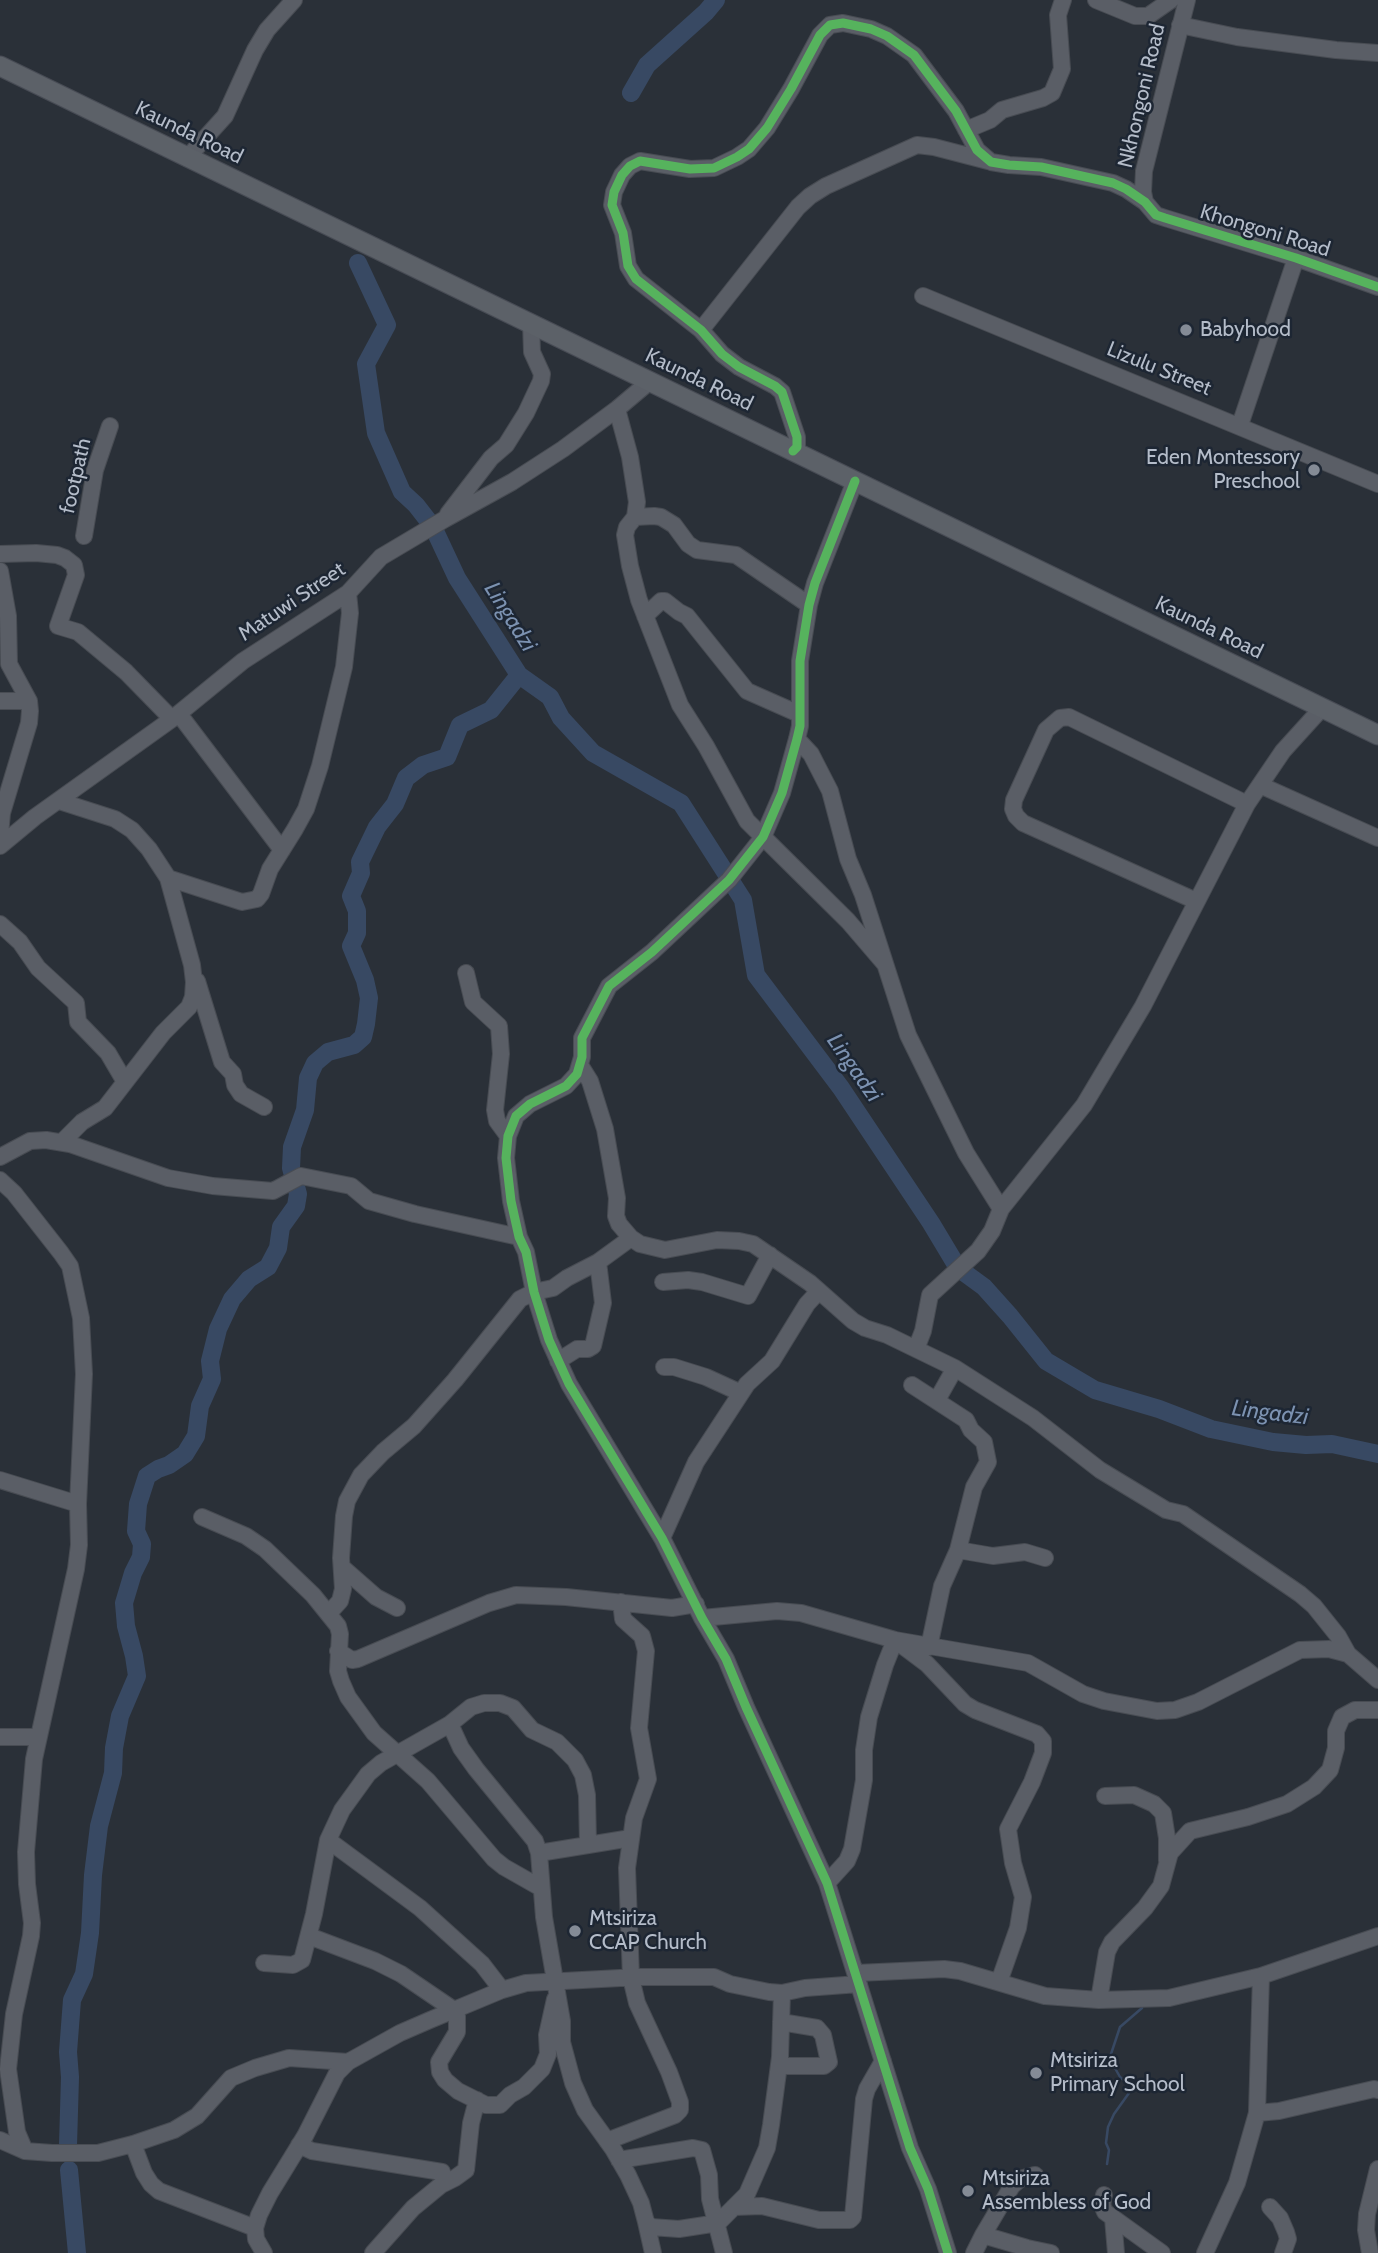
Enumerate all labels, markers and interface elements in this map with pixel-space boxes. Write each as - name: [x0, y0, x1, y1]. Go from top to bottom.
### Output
- street label: Nkhongoni Road: [1113, 21, 1171, 171]
- street label: Kaunda Road: [131, 96, 247, 170]
- street label: Khongoni Road: [1197, 199, 1333, 263]
- place label: Babyhood: [1200, 317, 1291, 343]
- marker: Babyhood: [1178, 322, 1194, 338]
- street label: Lizulu Street: [1103, 337, 1215, 401]
- street label: Kaunda Road: [641, 343, 757, 417]
- street label: footpath: [55, 436, 97, 516]
- place label: Eden Montessory Preschool: [1146, 445, 1300, 495]
- marker: Eden Montessory Preschool: [1306, 462, 1322, 478]
- street label: Matuwi Street: [234, 557, 350, 647]
- water label: Lingadzi: [478, 577, 542, 657]
- street label: Kaunda Road: [1151, 591, 1267, 665]
- water label: Lingadzi: [821, 1028, 887, 1108]
- water label: Lingadzi: [1230, 1395, 1310, 1431]
- place label: Mtsiriza CCAP Church: [589, 1906, 707, 1956]
- marker: Mtsiriza CCAP Church: [567, 1923, 583, 1939]
- place label: Mtsiriza Primary School: [1050, 2048, 1185, 2098]
- marker: Mtsiriza Primary School: [1028, 2065, 1044, 2081]
- place label: Mtsiriza Assembless of God: [982, 2166, 1151, 2216]
- marker: Mtsiriza Assembless of God: [960, 2183, 976, 2199]

